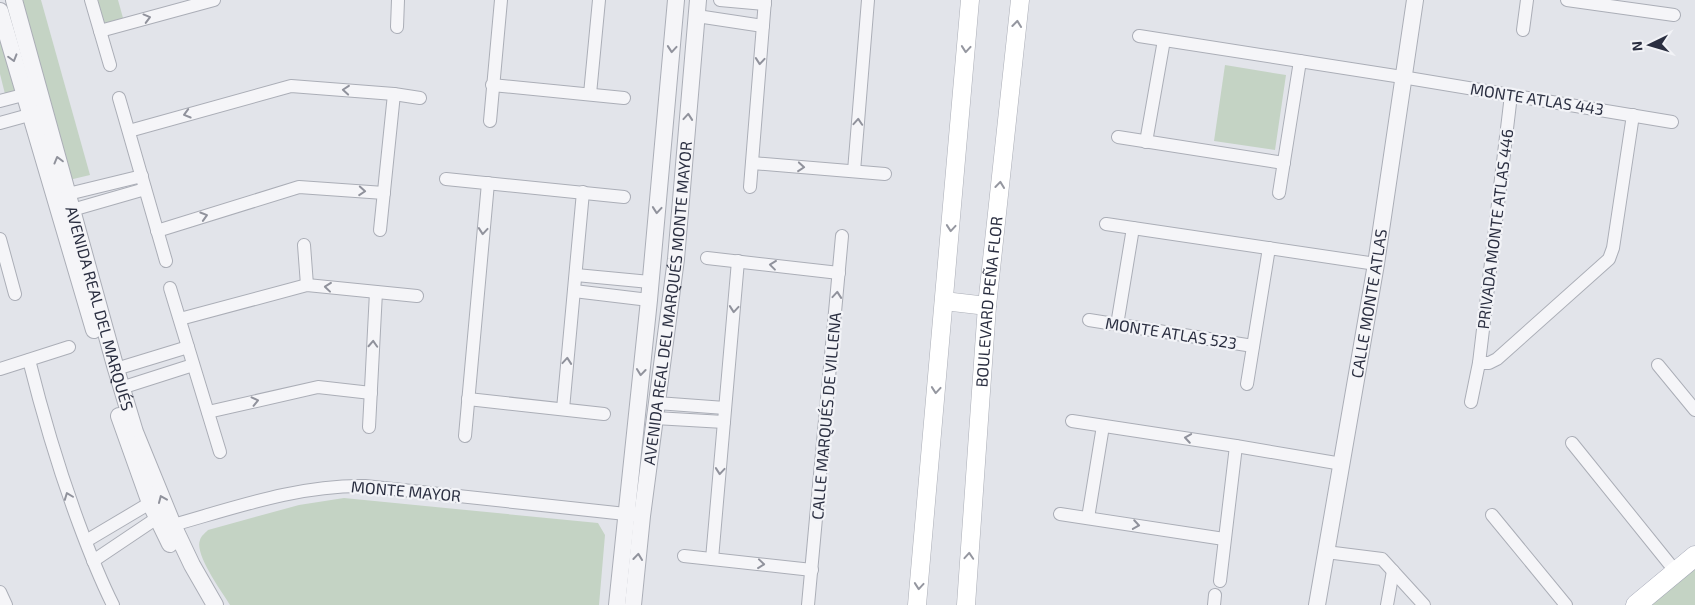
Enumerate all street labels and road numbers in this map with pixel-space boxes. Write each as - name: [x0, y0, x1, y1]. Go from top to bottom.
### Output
- street label: MONTE ATLAS 443: [1469, 79, 1605, 118]
- street label: PRIVADA MONTE ATLAS 446: [1473, 128, 1516, 330]
- street label: AVENIDA REAL DEL MARQUÉS MONTE MAYOR: [639, 140, 695, 466]
- street label: AVENIDA REAL DEL MARQUÉS: [62, 204, 138, 413]
- street label: BOULEVARD PEÑA FLOR: [971, 215, 1006, 388]
- street label: CALLE MONTE ATLAS: [1346, 227, 1390, 379]
- street label: CALLE MARQUÉS DE VILLENA: [807, 311, 845, 521]
- street label: MONTE ATLAS 523: [1104, 313, 1238, 352]
- street label: MONTE MAYOR: [350, 476, 462, 505]

